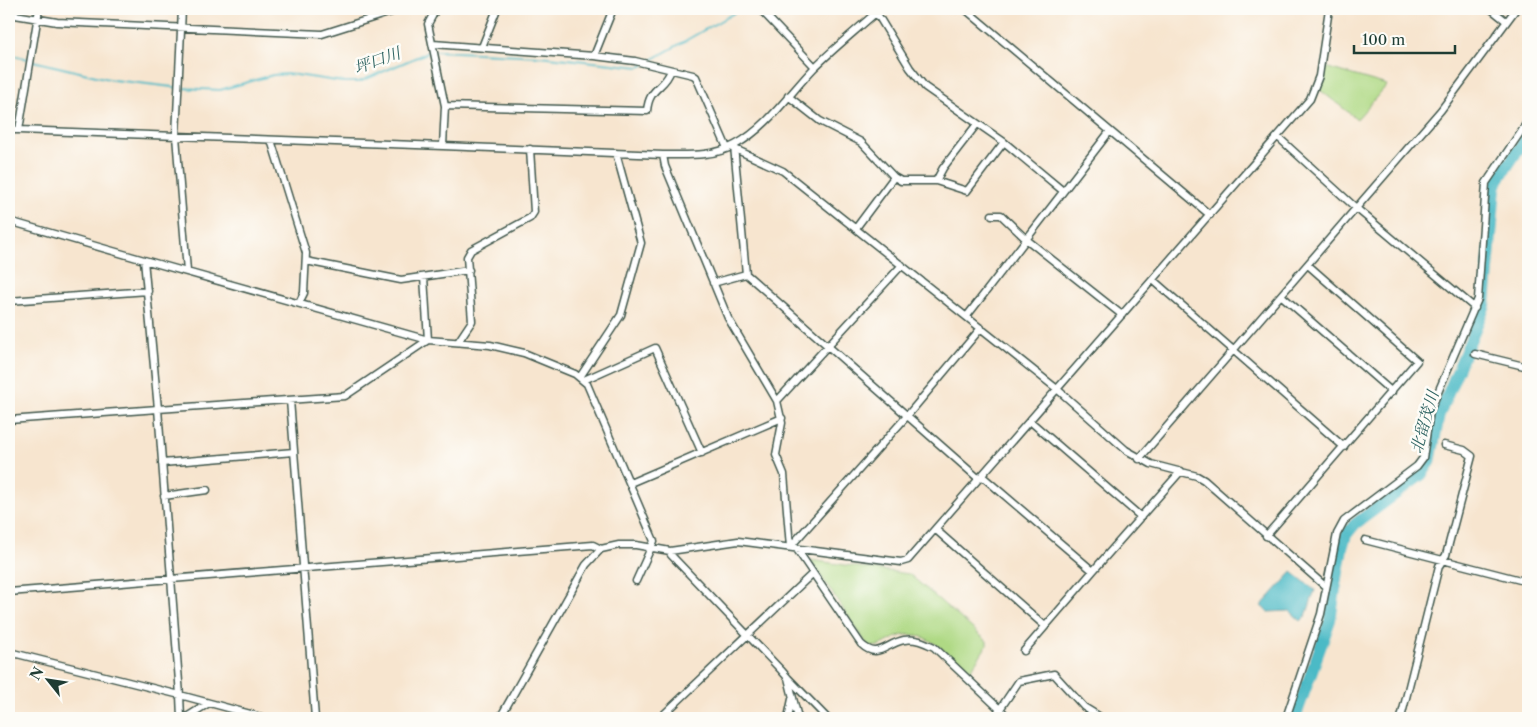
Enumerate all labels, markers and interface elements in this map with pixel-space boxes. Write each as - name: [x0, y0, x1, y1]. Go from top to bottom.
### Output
- scale bar: [1354, 22, 1456, 54]
- text: 100 m: [1362, 30, 1405, 49]
- water label: 坪口川: [351, 42, 405, 78]
- water label: 北留茂川: [1406, 387, 1443, 456]
- north arrow: [22, 654, 72, 704]
- text: N: [26, 664, 48, 683]

